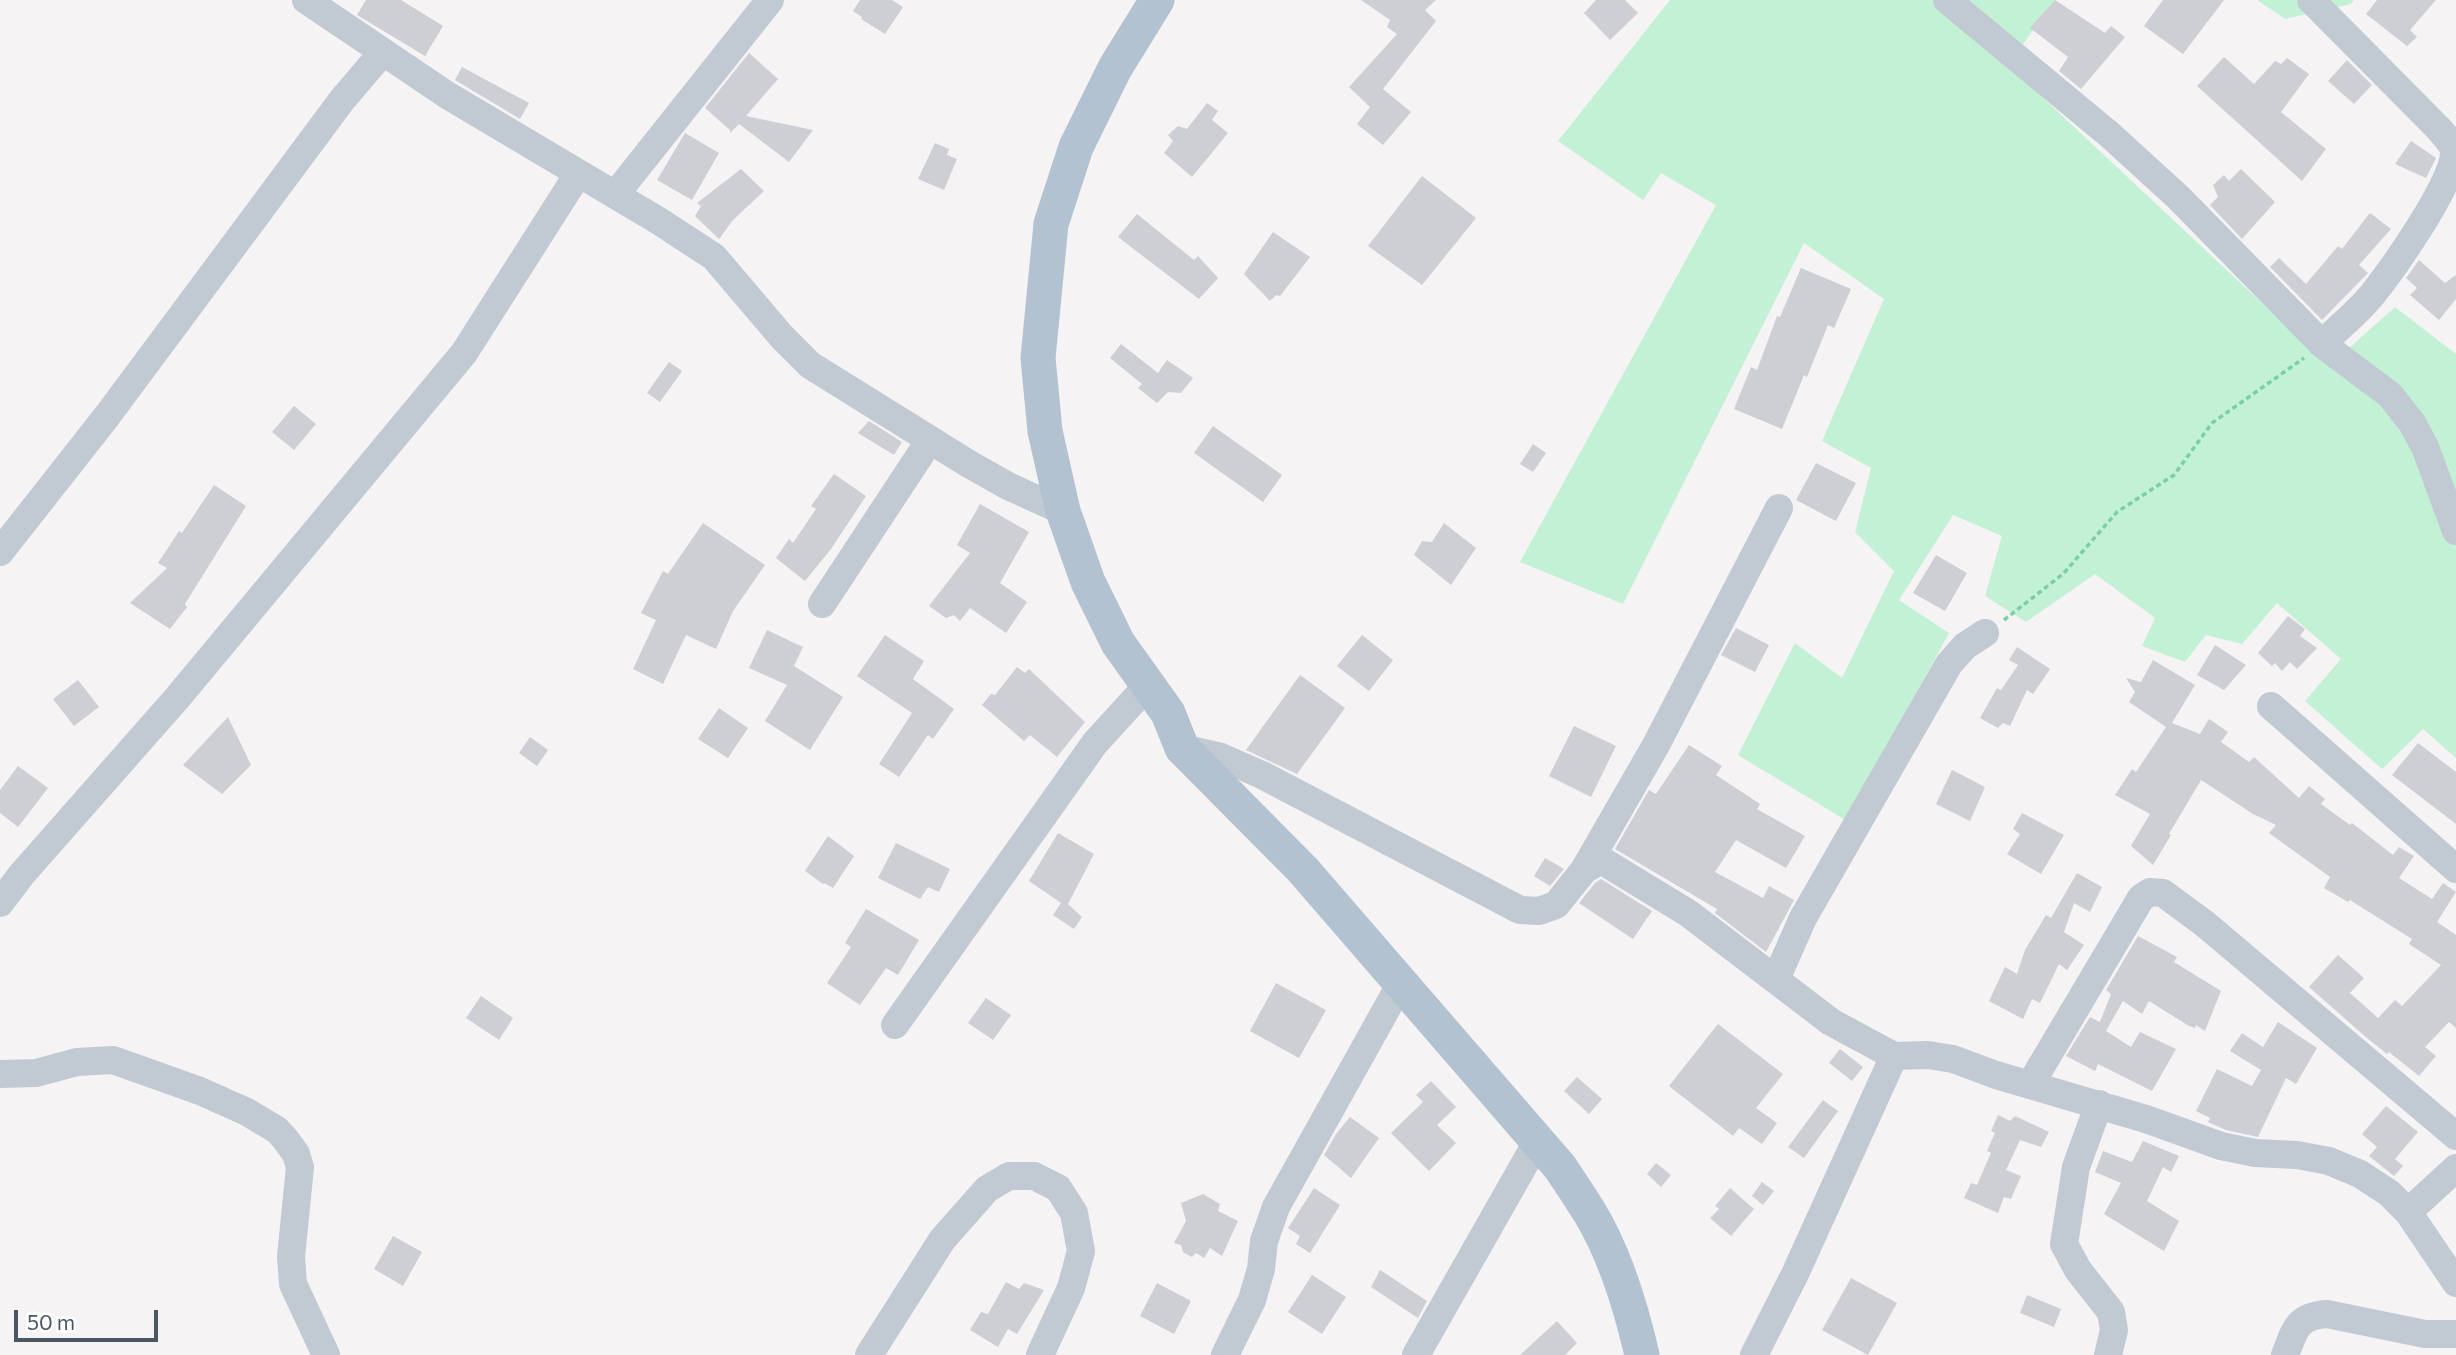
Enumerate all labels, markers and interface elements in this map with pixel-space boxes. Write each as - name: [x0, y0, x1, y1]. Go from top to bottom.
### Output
- scale bar: [18, 1296, 161, 1340]
- text: 50 m: [27, 1309, 75, 1334]

